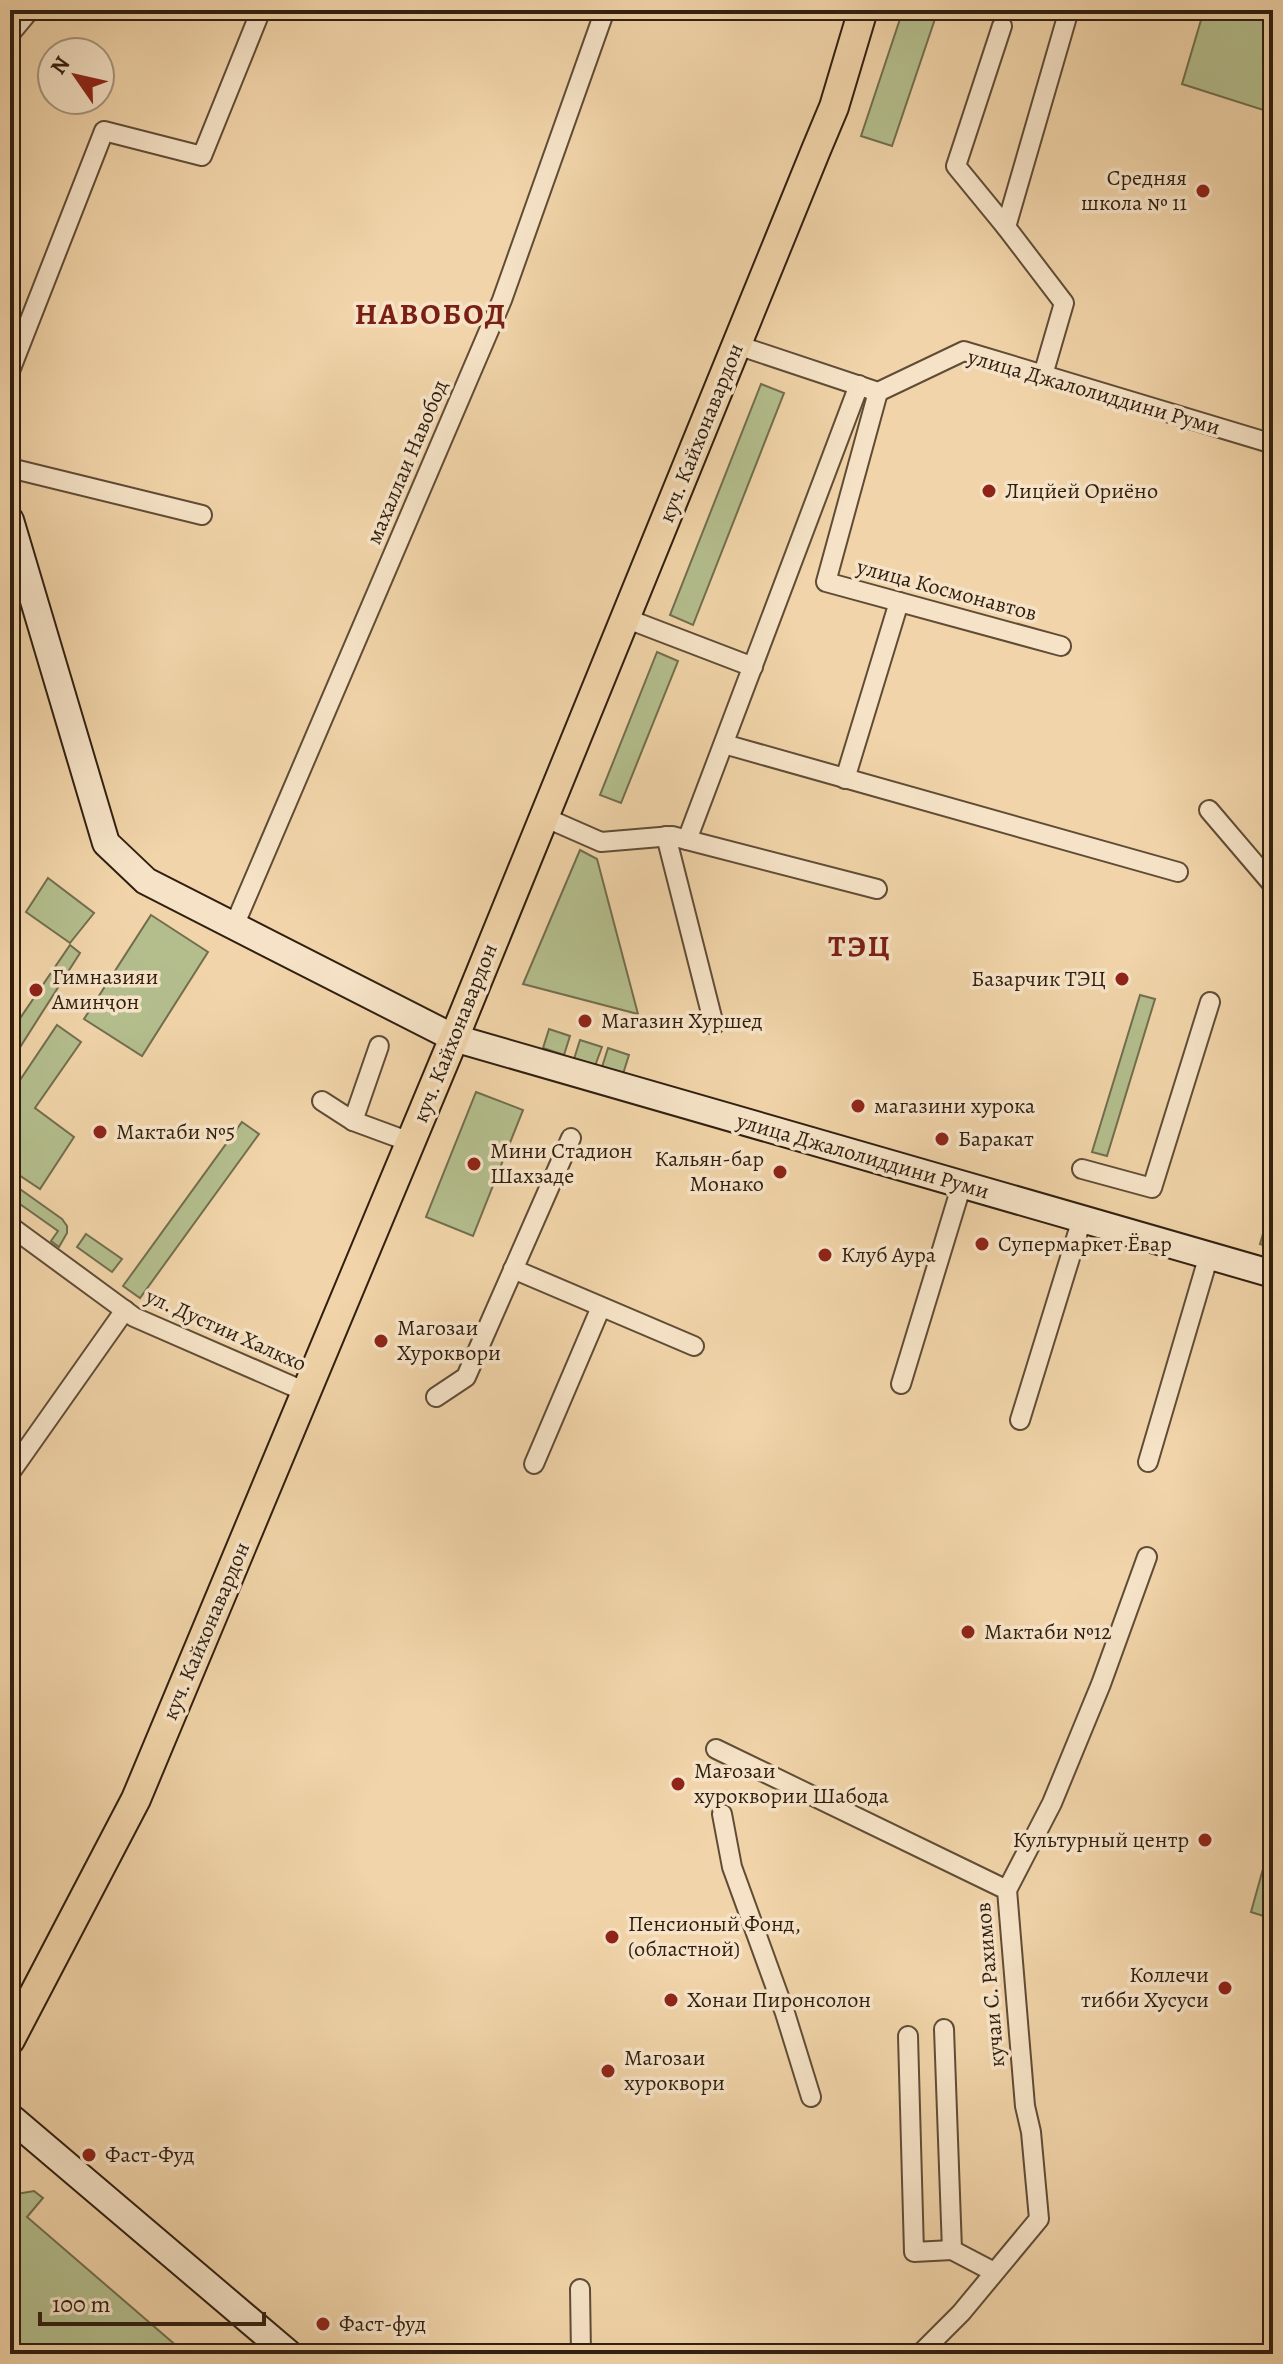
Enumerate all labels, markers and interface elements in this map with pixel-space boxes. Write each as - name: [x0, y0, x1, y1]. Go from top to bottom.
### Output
- north arrow: [36, 36, 116, 116]
- text: N: [43, 50, 77, 80]
- place label: Средняя школа № 11: [1081, 163, 1187, 218]
- marker: Средняя школа № 11: [1194, 182, 1212, 200]
- district label: НАВОБОД: [355, 294, 507, 334]
- street label: куч. Кайхонавардон: [651, 339, 751, 527]
- street label: улица Джалолиддини Руми: [963, 341, 1224, 442]
- street label: махаллаи Навобод: [359, 375, 455, 549]
- place label: Лицйей Ориёно: [1005, 476, 1158, 506]
- marker: Лицйей Ориёно: [980, 482, 998, 500]
- street label: улица Космонавтов: [853, 551, 1040, 628]
- district label: ТЭЦ: [828, 926, 892, 966]
- street label: куч. Кайхонавардон: [405, 939, 505, 1127]
- place label: Гимназияи Аминҷон: [51, 962, 158, 1017]
- place label: Базарчик ТЭЦ: [971, 964, 1106, 994]
- marker: Базарчик ТЭЦ: [1113, 970, 1131, 988]
- marker: Гимназияи Аминҷон: [27, 981, 45, 999]
- place label: Магазин Хуршед: [601, 1006, 763, 1036]
- marker: Магазин Хуршед: [576, 1012, 594, 1030]
- place label: магазини хурока: [874, 1091, 1036, 1121]
- marker: магазини хурока: [849, 1097, 867, 1115]
- street label: улица Джалолиддини Руми: [732, 1105, 993, 1206]
- place label: Мактаби №5: [116, 1117, 235, 1147]
- marker: Мактаби №5: [91, 1123, 109, 1141]
- place label: Баракат: [958, 1124, 1034, 1154]
- marker: Баракат: [933, 1130, 951, 1148]
- place label: Мини Стадион Шахзаде: [490, 1136, 633, 1191]
- place label: Кальян-бар Монако: [654, 1144, 764, 1199]
- marker: Мини Стадион Шахзаде: [465, 1155, 483, 1173]
- marker: Кальян-бар Монако: [771, 1163, 789, 1181]
- place label: Супермаркет Ёвар: [998, 1229, 1172, 1259]
- marker: Супермаркет Ёвар: [973, 1235, 991, 1253]
- place label: Клуб Аура: [841, 1240, 937, 1270]
- marker: Клуб Аура: [816, 1246, 834, 1264]
- street label: ул. Дустии Халкхо: [140, 1281, 311, 1379]
- place label: Магозаи Хуроквори: [397, 1313, 501, 1368]
- marker: Магозаи Хуроквори: [372, 1332, 390, 1350]
- street label: куч. Кайхонавардон: [155, 1537, 257, 1725]
- place label: Мактаби №12: [984, 1617, 1112, 1647]
- marker: Мактаби №12: [959, 1623, 977, 1641]
- place label: Мағозаи хуроквории Шабода: [694, 1756, 890, 1811]
- marker: Мағозаи хуроквории Шабода: [669, 1775, 687, 1793]
- place label: Культурный центр: [1013, 1825, 1189, 1855]
- marker: Культурный центр: [1196, 1831, 1214, 1849]
- street label: кучаи С. Рахимов: [968, 1901, 1012, 2069]
- place label: Пенсионый Фонд, (областной): [628, 1909, 801, 1964]
- marker: Пенсионый Фонд, (областной): [603, 1928, 621, 1946]
- place label: Коллечи тибби Хусуси: [1081, 1960, 1209, 2015]
- marker: Коллечи тибби Хусуси: [1216, 1979, 1234, 1997]
- place label: Хонаи Пиронсолон: [687, 1985, 871, 2015]
- marker: Хонаи Пиронсолон: [662, 1991, 680, 2009]
- place label: Магозаи хуроквори: [624, 2043, 725, 2098]
- marker: Магозаи хуроквори: [599, 2062, 617, 2080]
- place label: Фаст-Фуд: [105, 2140, 195, 2170]
- marker: Фаст-Фуд: [80, 2146, 98, 2164]
- scale bar: [40, 2276, 264, 2326]
- text: 100 m: [52, 2288, 111, 2320]
- place label: Фаст-фуд: [339, 2309, 426, 2339]
- marker: Фаст-фуд: [314, 2315, 332, 2333]

